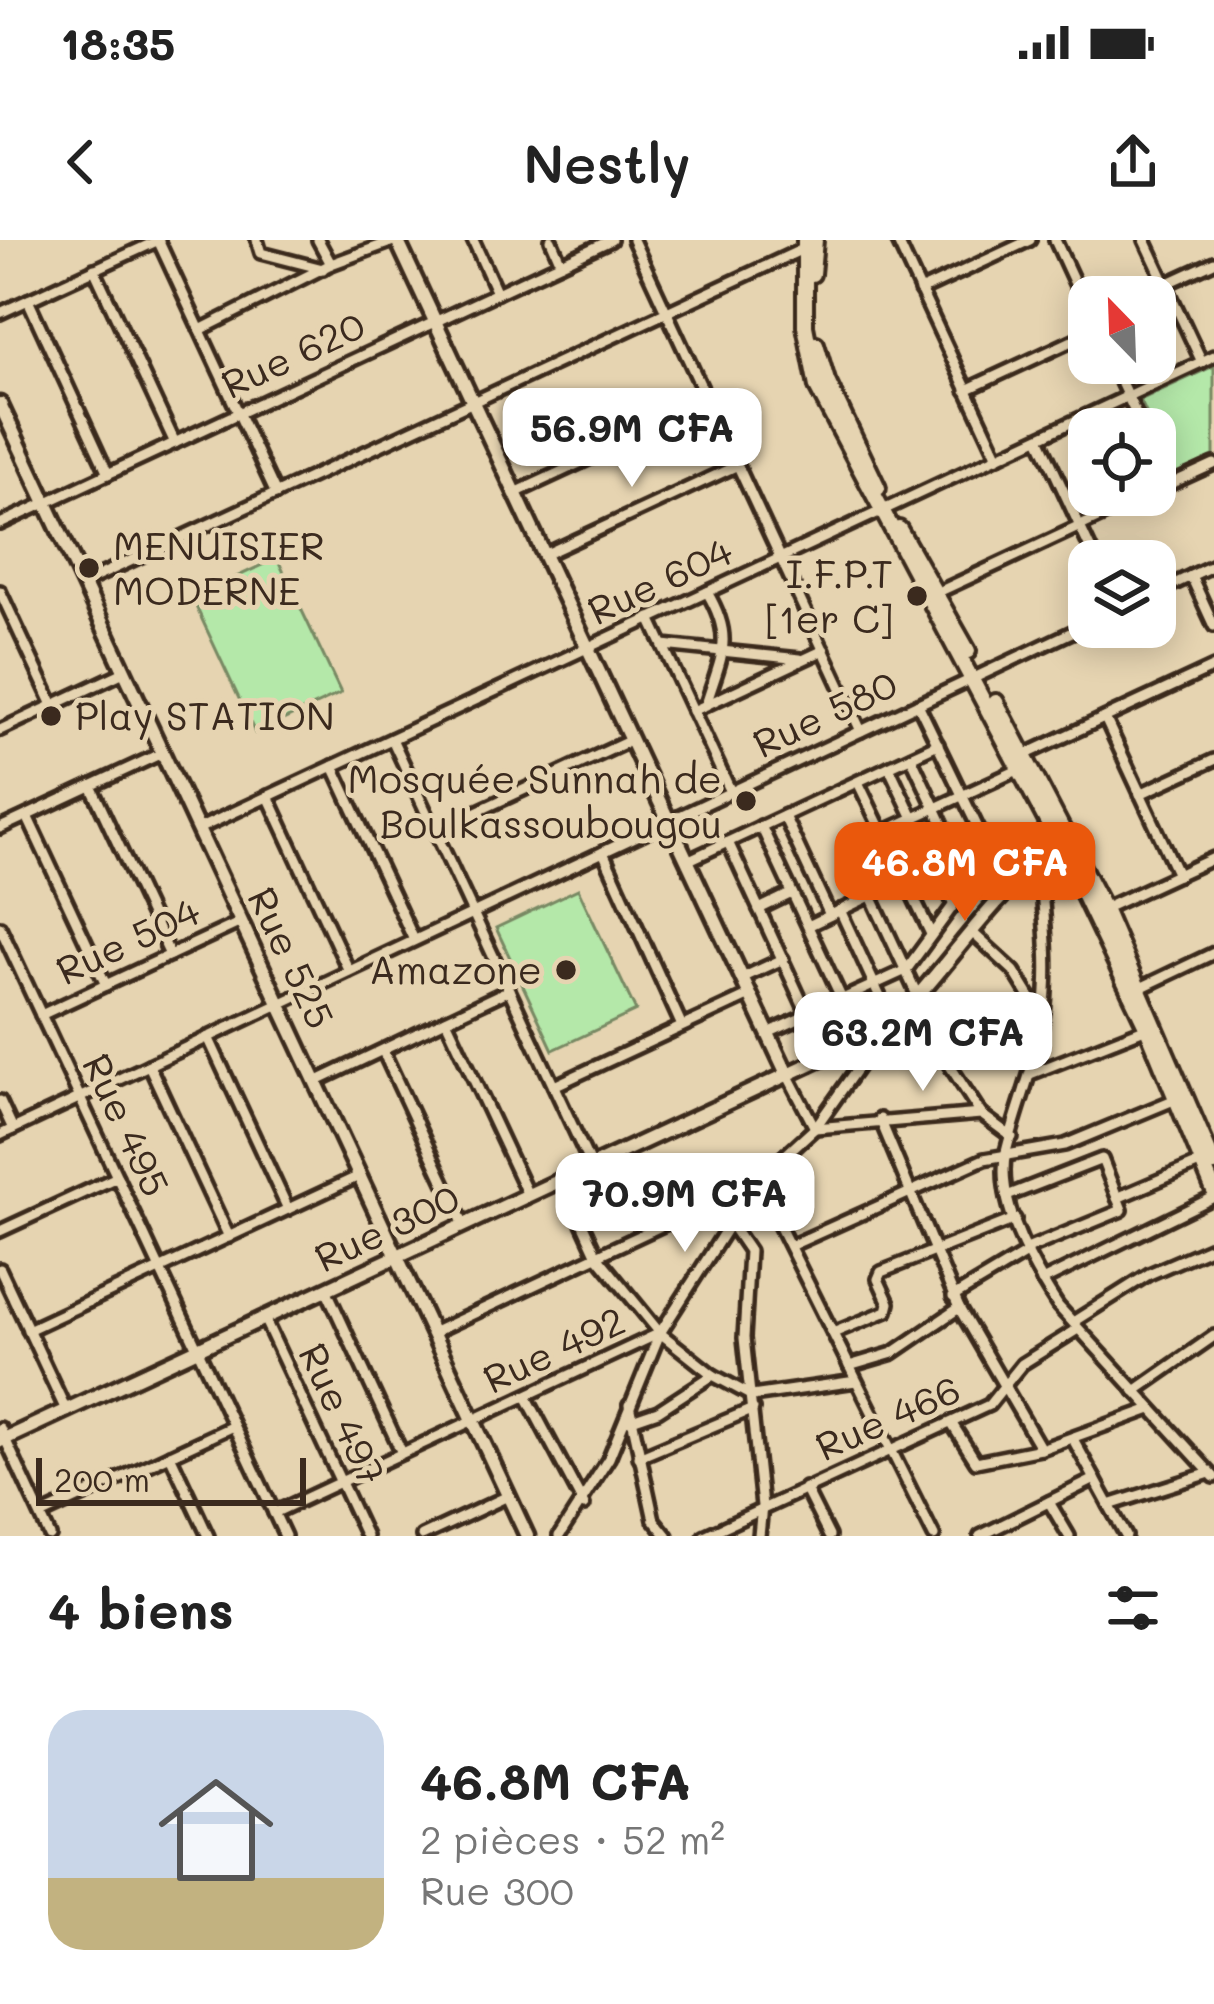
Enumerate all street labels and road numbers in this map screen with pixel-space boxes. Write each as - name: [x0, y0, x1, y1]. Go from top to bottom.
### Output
- street label: Rue 620: [213, 298, 372, 409]
- street label: Rue 604: [579, 524, 740, 635]
- street label: Rue 580: [744, 657, 905, 768]
- street label: Rue 525: [238, 879, 347, 1036]
- street label: Rue 504: [47, 884, 207, 995]
- street label: Rue 495: [72, 1045, 183, 1204]
- street label: Rue 300: [306, 1171, 467, 1282]
- street label: Rue 492: [474, 1294, 632, 1404]
- street label: Rue 497: [288, 1334, 398, 1492]
- street label: Rue 466: [807, 1362, 968, 1471]

